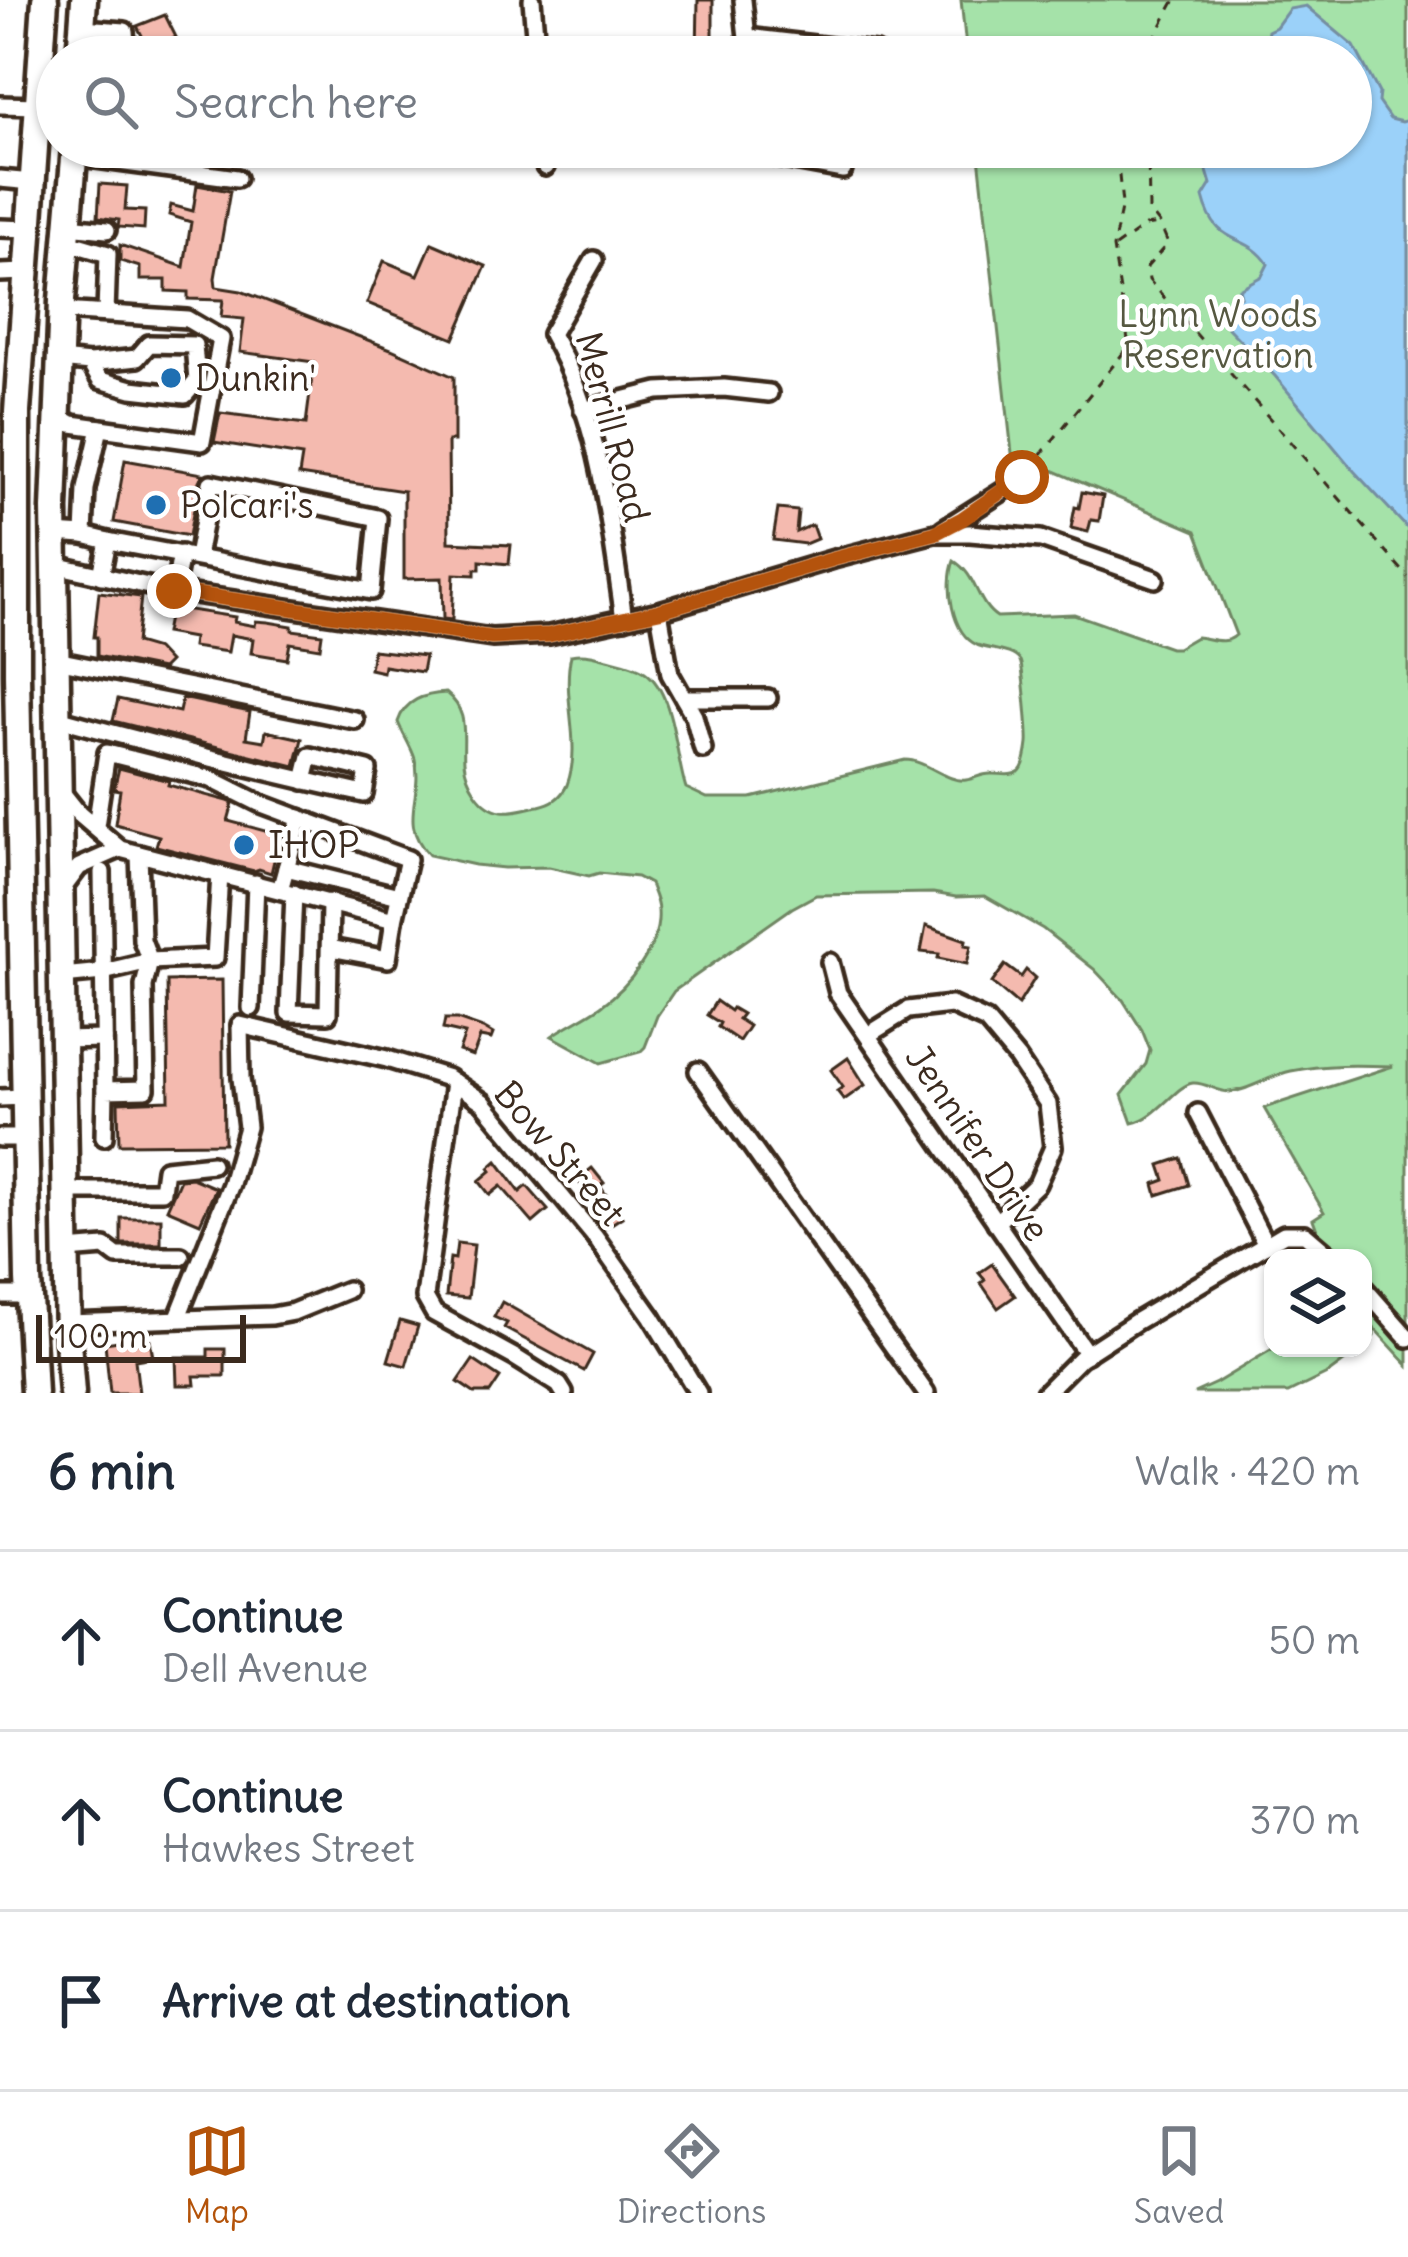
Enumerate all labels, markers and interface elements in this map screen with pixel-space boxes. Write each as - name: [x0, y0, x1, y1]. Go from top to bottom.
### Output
- search box: [36, 36, 1372, 168]
- icon: search: [78, 69, 144, 135]
- text: Search here: [174, 74, 418, 130]
- park label: Lynn Woods Reservation: [1118, 292, 1318, 378]
- street label: Merrill Road: [566, 327, 659, 527]
- place label: Dunkin': [195, 356, 316, 401]
- marker: Dunkin': [158, 365, 184, 391]
- route start: [995, 450, 1049, 504]
- place label: Polcari's: [180, 483, 314, 528]
- marker: Polcari's: [143, 492, 169, 518]
- route end: [147, 564, 201, 618]
- place label: IHOP: [268, 823, 359, 868]
- marker: IHOP: [231, 832, 257, 858]
- street label: Jennifer Drive: [896, 1037, 1059, 1250]
- street label: Bow Street: [485, 1072, 635, 1235]
- map controls: [1264, 1249, 1372, 1357]
- button: layers: [1264, 1249, 1372, 1357]
- scale bar: [36, 1309, 246, 1362]
- text: 100 m: [54, 1315, 147, 1357]
- text: 6 min: [48, 1439, 175, 1503]
- text: Walk · 420 m: [1135, 1447, 1360, 1496]
- text: Continue: [162, 1588, 344, 1644]
- icon: ahead: [48, 1608, 114, 1674]
- text: 50 m: [1268, 1616, 1360, 1665]
- text: Dell Avenue: [162, 1644, 368, 1693]
- text: Continue: [162, 1768, 344, 1824]
- icon: ahead: [48, 1788, 114, 1854]
- text: 370 m: [1250, 1796, 1360, 1845]
- text: Hawkes Street: [162, 1824, 415, 1873]
- icon: arrive: [48, 1968, 114, 2034]
- text: Arrive at destination: [162, 1973, 571, 2029]
- tab: Map: [184, 2118, 250, 2232]
- tab: Directions: [617, 2118, 766, 2232]
- tab: Saved: [1134, 2118, 1224, 2232]

